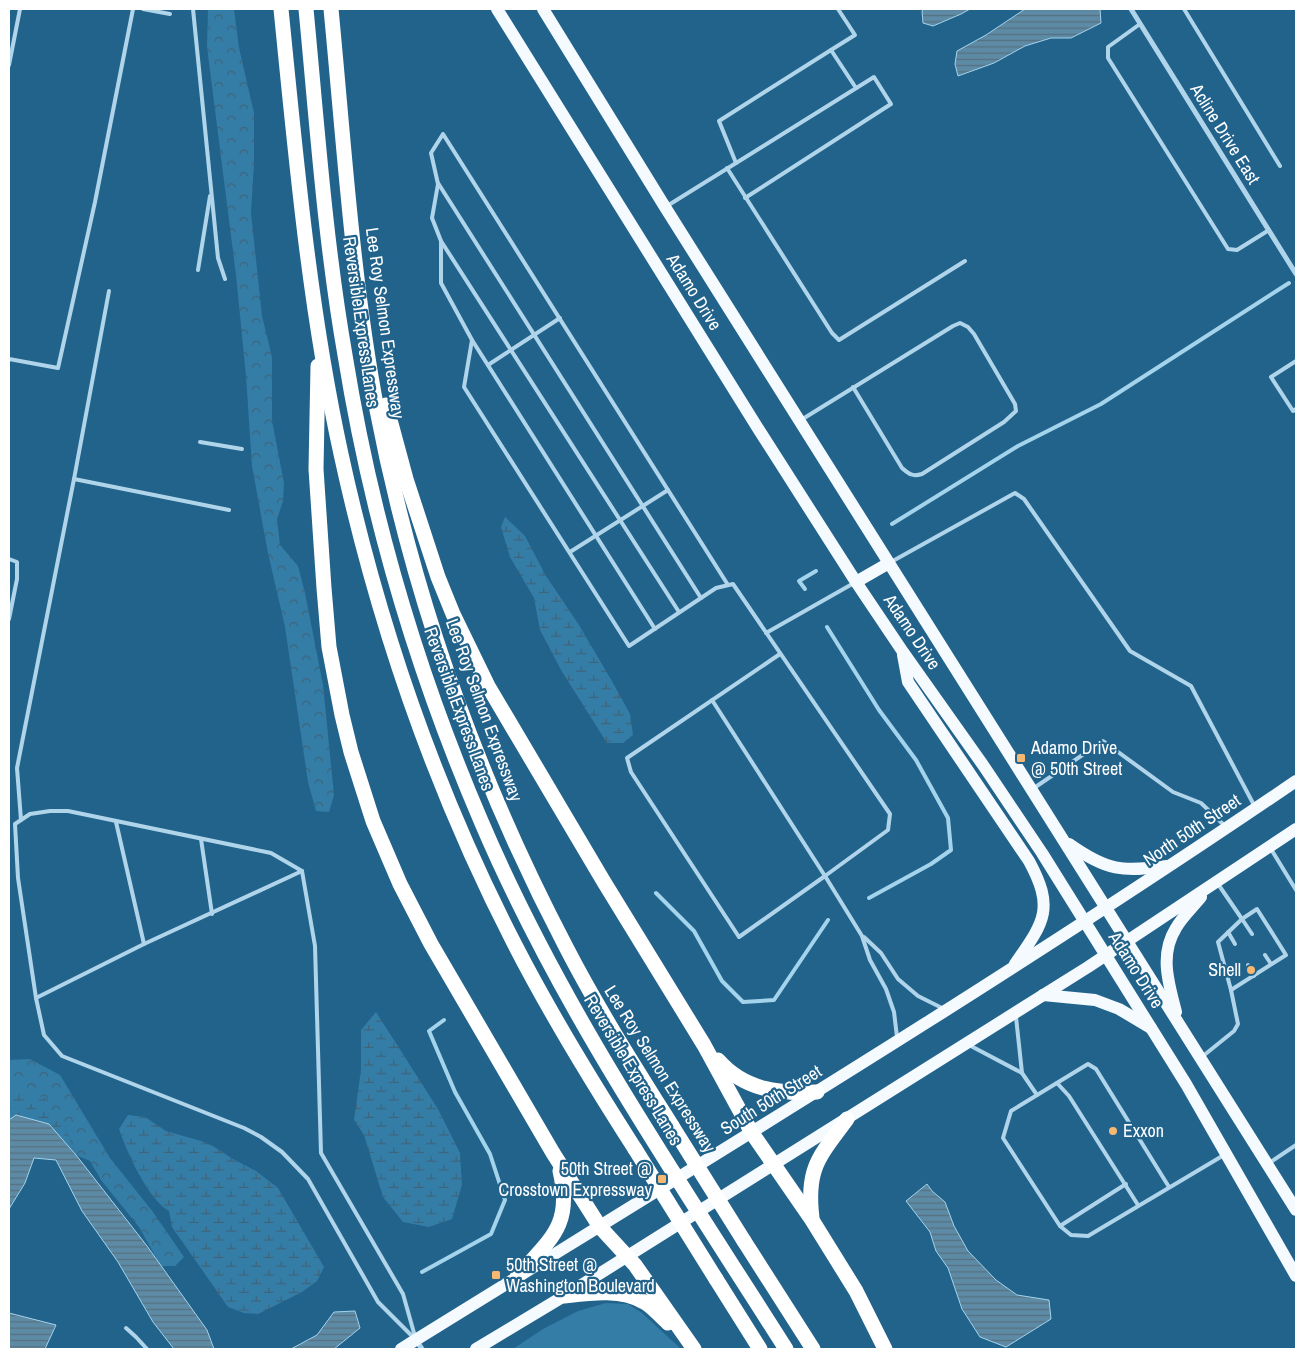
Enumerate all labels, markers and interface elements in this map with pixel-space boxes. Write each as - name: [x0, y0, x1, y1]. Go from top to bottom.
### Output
- street label: Acline Drive East: [1184, 78, 1266, 189]
- street label: Lee Roy Selmon Expressway: [360, 226, 411, 421]
- street label: Reversible Express Lanes: [337, 235, 386, 409]
- street label: Adamo Drive: [660, 248, 728, 335]
- street label: Adamo Drive: [877, 588, 947, 674]
- street label: Lee Roy Selmon Expressway: [440, 615, 529, 805]
- street label: Reversible Express Lanes: [418, 624, 501, 794]
- place label: Adamo Drive @ 50th Street: [1030, 735, 1122, 781]
- marker: Adamo Drive @ 50th Street: [1015, 752, 1027, 764]
- street label: North 50th Street: [1138, 788, 1245, 871]
- street label: Adamo Drive: [1102, 926, 1170, 1013]
- place label: Shell: [1208, 957, 1241, 982]
- marker: Shell: [1245, 964, 1257, 976]
- street label: Lee Roy Selmon Expressway: [599, 980, 722, 1158]
- street label: Reversible Express Lanes: [578, 989, 689, 1150]
- street label: South 50th Street: [715, 1059, 826, 1141]
- place label: Exxon: [1123, 1118, 1164, 1143]
- marker: Exxon: [1107, 1125, 1119, 1137]
- place label: 50th Street @ Crosstown Expressway: [499, 1156, 653, 1202]
- marker: 50th Street @ Crosstown Expressway: [656, 1173, 668, 1185]
- place label: 50th Street @ Washington Boulevard: [506, 1252, 655, 1298]
- marker: 50th Street @ Washington Boulevard: [490, 1269, 502, 1281]

